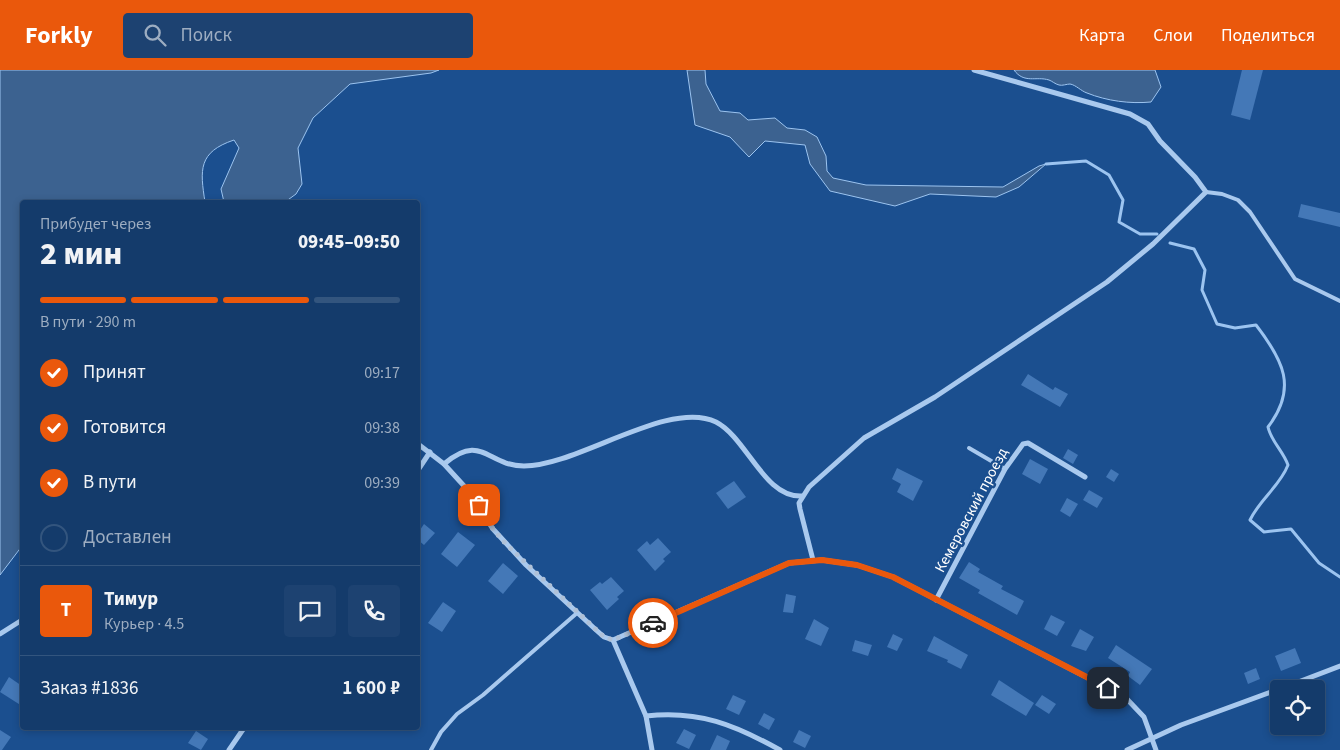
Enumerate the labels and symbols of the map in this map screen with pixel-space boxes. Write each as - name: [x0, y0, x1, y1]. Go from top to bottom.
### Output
- street label: Кемеровский проезд: [930, 444, 1013, 576]
- pin: [458, 484, 500, 526]
- courier: [628, 598, 678, 648]
- pin: [1087, 667, 1129, 709]

